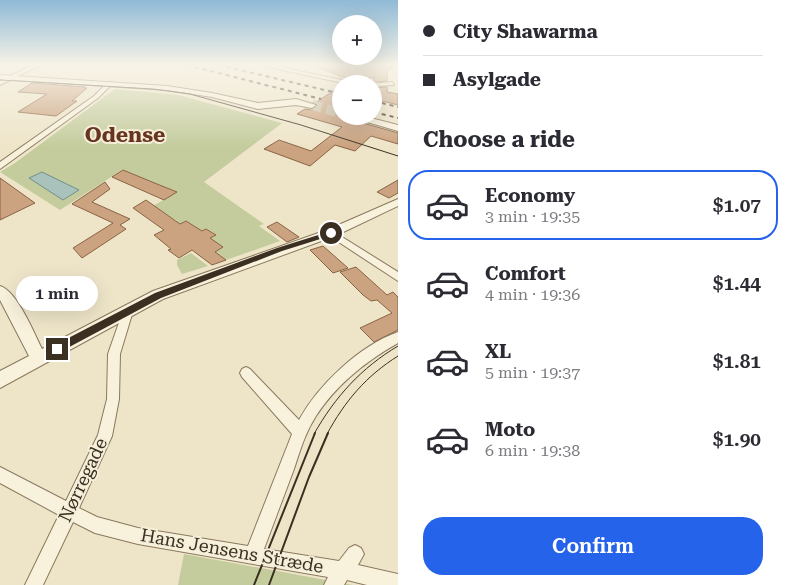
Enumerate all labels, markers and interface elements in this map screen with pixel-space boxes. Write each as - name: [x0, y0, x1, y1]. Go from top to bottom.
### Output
- map controls: [332, 15, 382, 125]
- button: +: [332, 15, 382, 65]
- text: City Shawarma: [453, 20, 598, 43]
- text: Asylgade: [453, 68, 541, 91]
- button: −: [332, 75, 382, 125]
- district label: Odense: [85, 123, 165, 147]
- text: Choose a ride: [423, 127, 575, 152]
- icon: car: [425, 183, 470, 228]
- text: Economy: [485, 184, 575, 207]
- text: $1.07: [713, 194, 761, 217]
- text: 3 min · 19:35: [485, 207, 580, 226]
- route start: [320, 222, 342, 244]
- icon: car: [425, 261, 470, 306]
- text: Comfort: [485, 262, 566, 285]
- text: $1.44: [713, 272, 761, 295]
- callout: 1 min: [16, 276, 98, 312]
- text: 1 min: [35, 284, 79, 303]
- text: 4 min · 19:36: [485, 285, 580, 304]
- route end: [46, 338, 68, 360]
- icon: car: [425, 339, 470, 384]
- text: XL: [485, 340, 511, 363]
- text: $1.81: [713, 350, 761, 373]
- text: 5 min · 19:37: [485, 363, 580, 382]
- icon: car: [425, 417, 470, 462]
- text: Moto: [485, 418, 535, 441]
- text: $1.90: [713, 428, 761, 451]
- street label: Nørregade: [54, 434, 111, 525]
- text: 6 min · 19:38: [485, 441, 580, 460]
- button: Confirm: [423, 517, 763, 575]
- street label: Hans Jensens Stræde: [139, 524, 325, 577]

